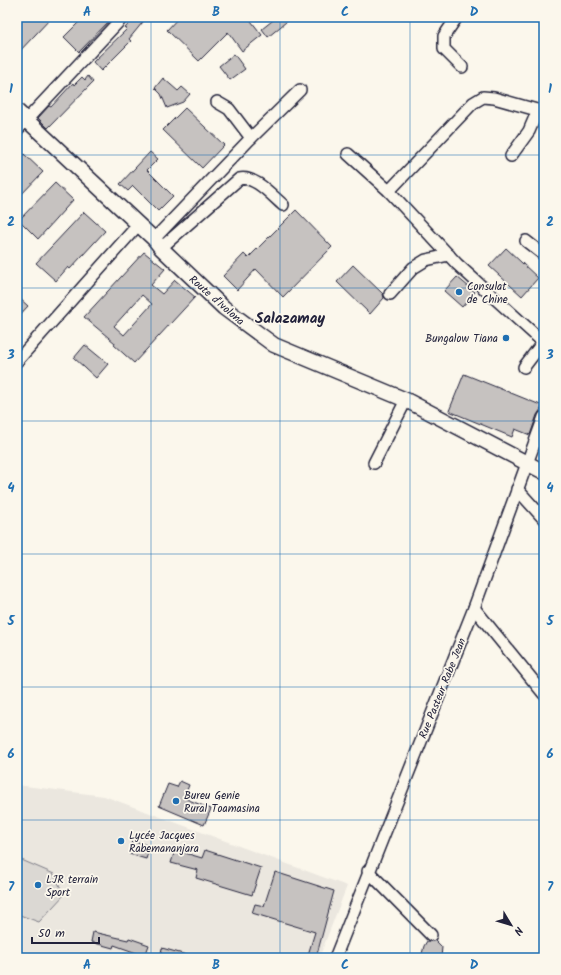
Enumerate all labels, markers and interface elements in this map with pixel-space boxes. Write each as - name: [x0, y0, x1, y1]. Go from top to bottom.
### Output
- text: A: [83, 2, 91, 23]
- text: B: [212, 2, 220, 23]
- text: C: [341, 2, 349, 23]
- text: D: [470, 2, 479, 23]
- text: 1: [9, 79, 13, 100]
- text: 1: [548, 79, 552, 100]
- text: 2: [7, 212, 15, 233]
- text: 2: [546, 212, 554, 233]
- street label: Route d'Ivolona: [184, 271, 248, 330]
- place label: Consulat de Chine: [467, 278, 508, 309]
- marker: Consulat de Chine: [454, 287, 464, 297]
- district label: Salazamay: [255, 307, 325, 331]
- place label: Bungalow Tiana: [425, 330, 498, 348]
- marker: Bungalow Tiana: [501, 333, 511, 343]
- text: 3: [6, 345, 15, 366]
- text: 3: [545, 345, 554, 366]
- text: 4: [7, 478, 15, 499]
- text: 4: [546, 478, 554, 499]
- text: 5: [7, 611, 16, 632]
- text: 5: [546, 611, 555, 632]
- street label: Rue Pasteur Rabe Jean: [414, 635, 471, 741]
- text: 6: [7, 744, 15, 765]
- text: 6: [546, 744, 554, 765]
- place label: Bureu Genie Rural Toamasina: [184, 787, 260, 818]
- marker: Bureu Genie Rural Toamasina: [171, 796, 181, 806]
- place label: Lycée Jacques Rabemananjara: [129, 827, 199, 858]
- marker: Lycée Jacques Rabemananjara: [116, 836, 126, 846]
- place label: LJR terrain Sport: [46, 871, 98, 902]
- text: 7: [8, 877, 15, 898]
- text: 7: [547, 877, 554, 898]
- marker: LJR terrain Sport: [33, 880, 43, 890]
- north arrow: [491, 905, 531, 945]
- scale bar: [32, 919, 99, 945]
- text: N: [509, 922, 527, 939]
- text: 50 m: [38, 924, 65, 943]
- text: A: [83, 955, 91, 975]
- text: B: [212, 955, 220, 975]
- text: C: [341, 955, 349, 975]
- text: D: [470, 955, 479, 975]

